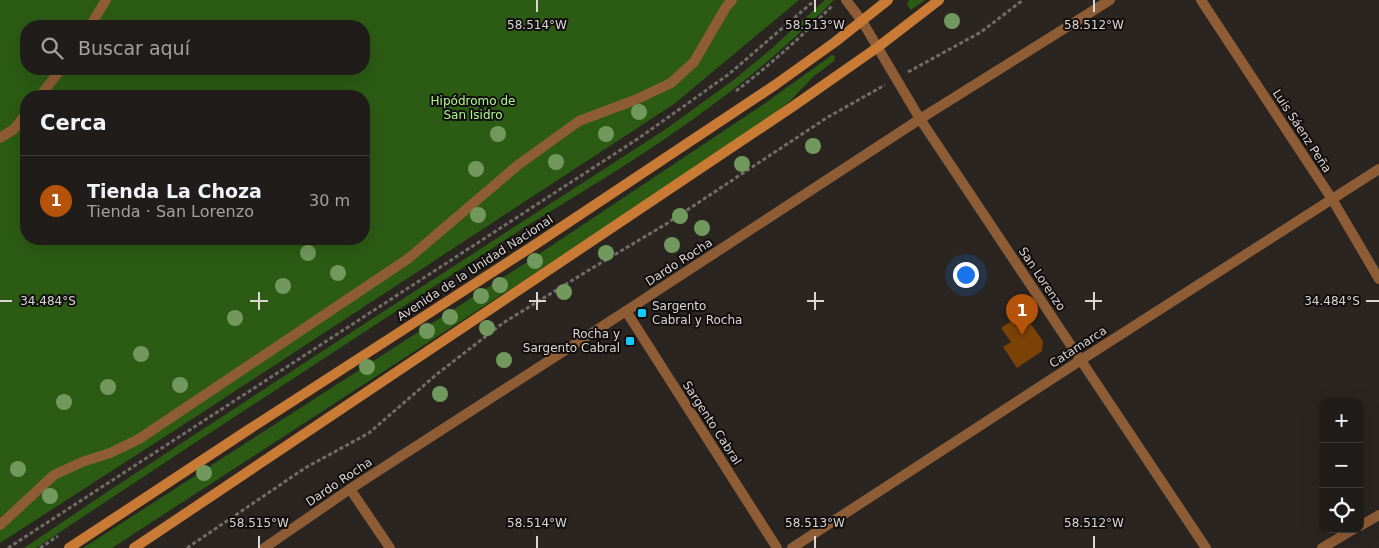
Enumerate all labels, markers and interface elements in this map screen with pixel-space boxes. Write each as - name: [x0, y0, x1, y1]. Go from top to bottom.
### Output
- text: 58.514°W: [507, 18, 567, 32]
- text: 58.513°W: [785, 18, 845, 32]
- text: 58.512°W: [1064, 18, 1124, 32]
- search box: [20, 20, 370, 75]
- icon: search: [38, 34, 66, 62]
- text: Buscar aquí: [78, 37, 190, 59]
- street label: Luis Sáenz Peña: [1270, 87, 1334, 175]
- park label: Hipódromo de San Isidro: [431, 94, 515, 122]
- text: Cerca: [40, 111, 107, 135]
- text: Tienda La Choza: [87, 180, 262, 202]
- text: 1: [50, 191, 62, 210]
- text: 30 m: [309, 191, 350, 210]
- text: Tienda · San Lorenzo: [87, 202, 254, 221]
- street label: Avenida de la Unidad Nacional: [394, 212, 556, 324]
- street label: Dardo Rocha: [643, 235, 715, 289]
- street label: San Lorenzo: [1016, 245, 1068, 313]
- your location: [953, 262, 979, 288]
- text: 34.484°S: [20, 294, 76, 308]
- pin: 1: [1006, 294, 1038, 335]
- text: 34.484°S: [1304, 294, 1360, 308]
- place label: Sargento Cabral y Rocha: [652, 299, 742, 327]
- marker: Sargento Cabral y Rocha: [636, 307, 648, 319]
- street label: Catamarca: [1047, 323, 1109, 371]
- place label: Rocha y Sargento Cabral: [523, 327, 620, 355]
- marker: Rocha y Sargento Cabral: [624, 335, 636, 347]
- street label: Sargento Cabral: [680, 378, 744, 468]
- map controls: [1319, 398, 1364, 533]
- button: +: [1319, 398, 1364, 443]
- button: −: [1319, 443, 1364, 488]
- street label: Dardo Rocha: [303, 455, 375, 509]
- button: locate: [1319, 488, 1364, 533]
- text: 58.515°W: [229, 516, 289, 530]
- text: 58.514°W: [507, 516, 567, 530]
- text: 58.513°W: [785, 516, 845, 530]
- text: 58.512°W: [1064, 516, 1124, 530]

